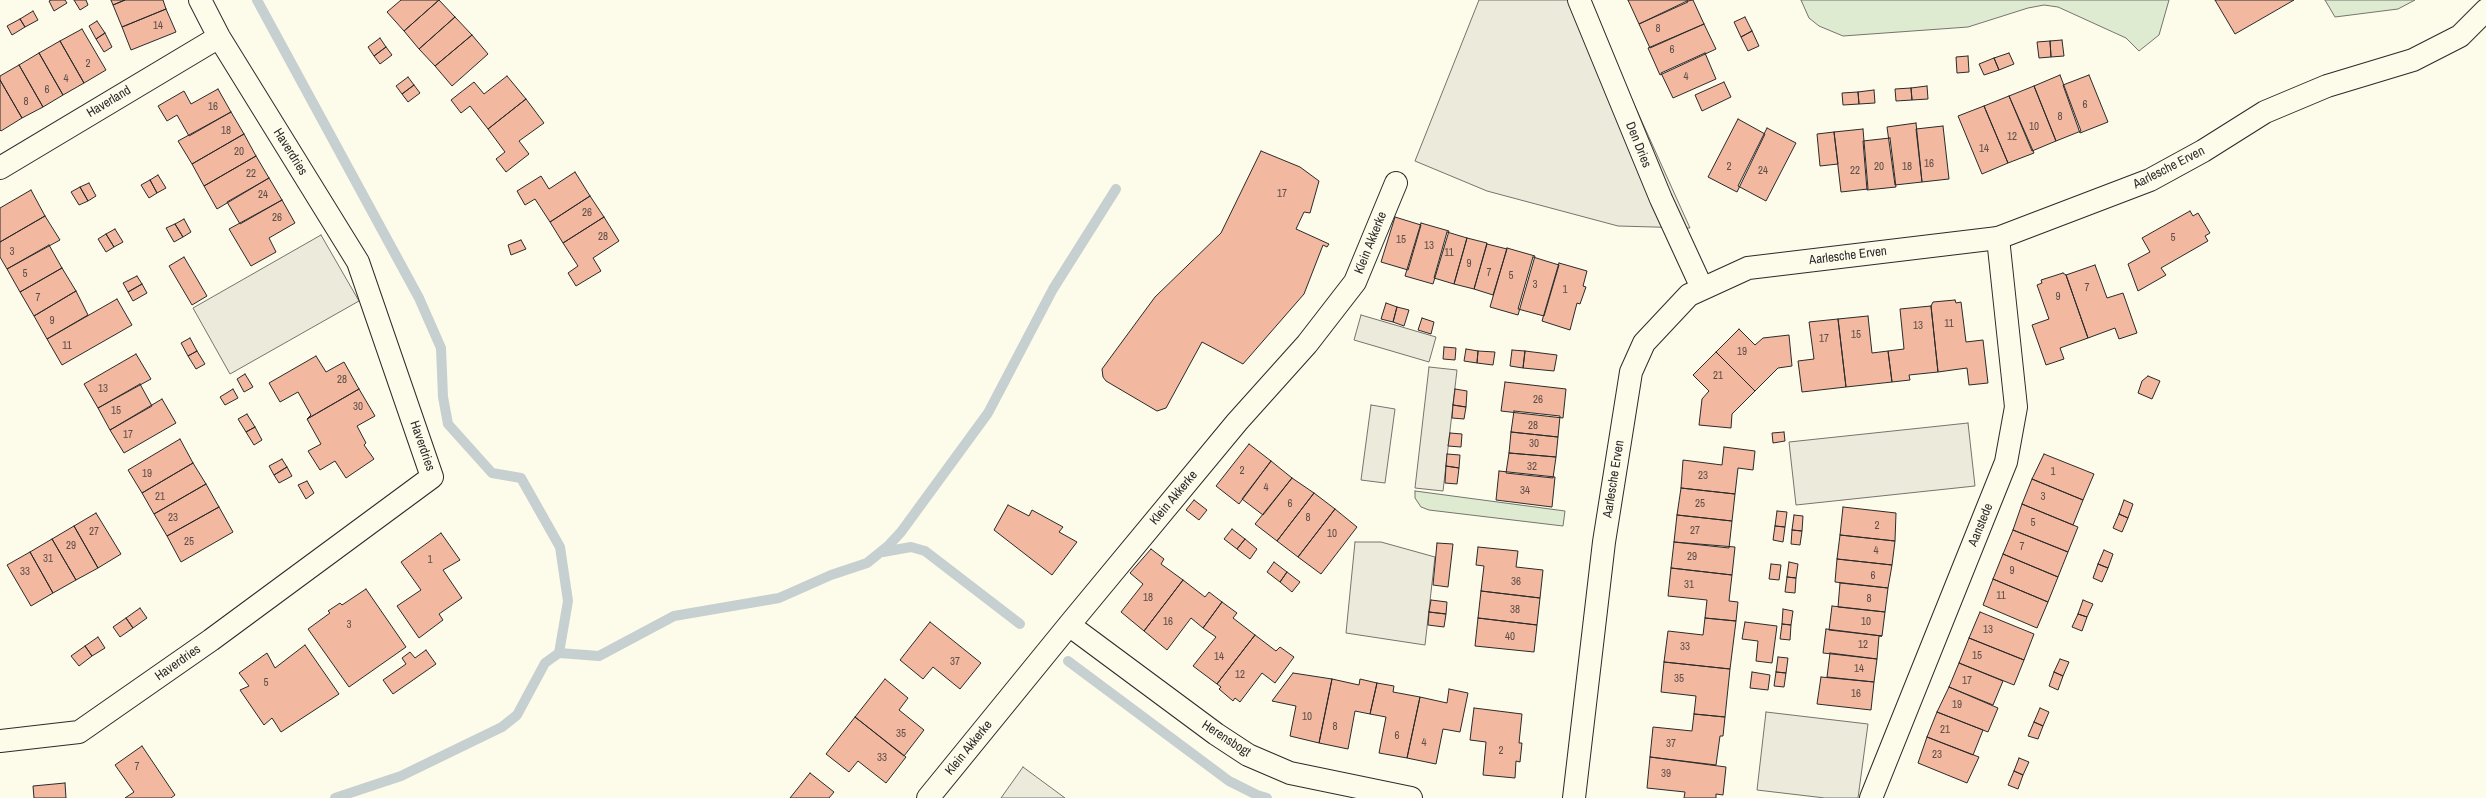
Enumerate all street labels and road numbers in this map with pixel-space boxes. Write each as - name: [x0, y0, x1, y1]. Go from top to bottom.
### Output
- street label: Haverland: [84, 83, 134, 121]
- street label: Den Dries: [1622, 120, 1654, 170]
- street label: Haverdries: [270, 126, 310, 178]
- street label: Aarlesche Erven: [2131, 143, 2207, 193]
- street label: Klein Akkerke: [1351, 210, 1391, 276]
- street label: Aarlesche Erven: [1808, 243, 1888, 269]
- street label: Haverdries: [406, 419, 438, 473]
- street label: Aarlesche Erven: [1600, 439, 1628, 519]
- street label: Klein Akkerke: [1147, 468, 1201, 528]
- street label: Aanstede: [1965, 501, 1997, 549]
- street label: Haverdries: [152, 642, 204, 684]
- street label: Herensbogt: [1199, 717, 1253, 761]
- street label: Klein Akkerke: [942, 718, 996, 778]

